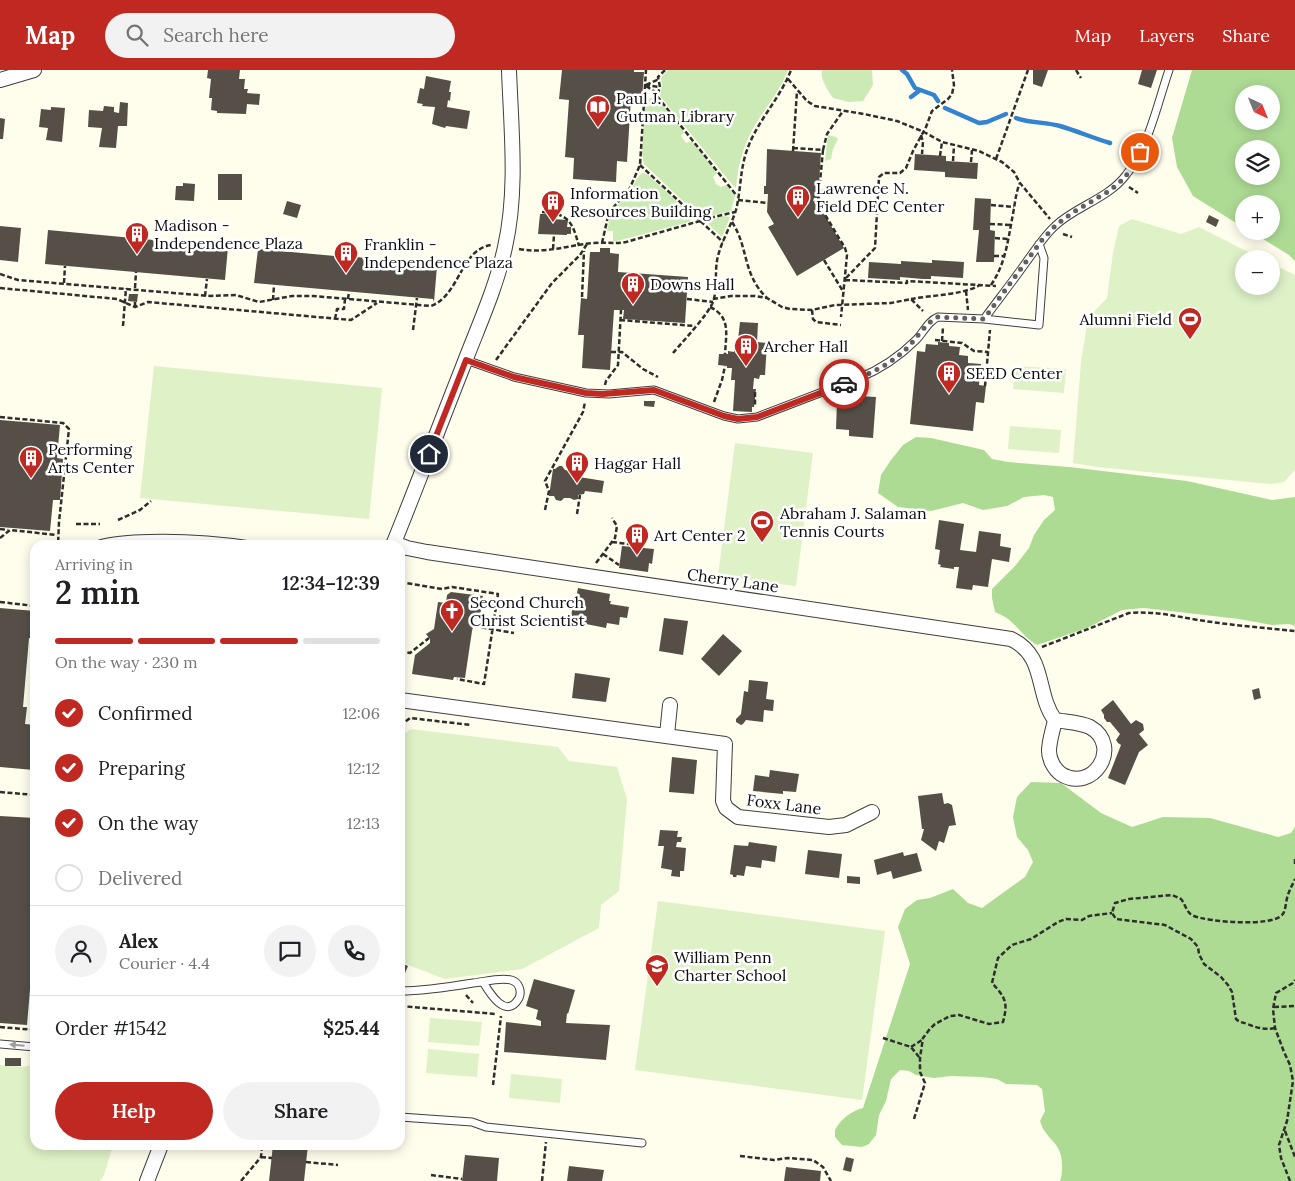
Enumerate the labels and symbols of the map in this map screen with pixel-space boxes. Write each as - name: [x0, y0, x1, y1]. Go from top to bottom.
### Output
- north arrow: [1235, 85, 1280, 130]
- place label: Paul J. Gutman Library: [616, 88, 735, 126]
- library icon: Paul J. Gutman Library: [585, 94, 611, 128]
- pin: [1119, 131, 1161, 173]
- place label: Lawrence N. Field DEC Center: [816, 178, 944, 216]
- place label: Information Resources Building: [570, 183, 712, 221]
- building icon: Lawrence N. Field DEC Center: [785, 184, 811, 218]
- building icon: Information Resources Building: [540, 189, 566, 223]
- place label: Madison - Independence Plaza: [154, 215, 303, 253]
- building icon: Madison - Independence Plaza: [124, 221, 150, 255]
- place label: Franklin - Independence Plaza: [364, 234, 513, 272]
- building icon: Franklin - Independence Plaza: [333, 240, 359, 274]
- building icon: Downs Hall: [620, 271, 646, 305]
- place label: Downs Hall: [650, 274, 735, 294]
- sports icon: Alumni Field: [1177, 306, 1203, 340]
- place label: Alumni Field: [1079, 309, 1172, 329]
- building icon: Archer Hall: [733, 333, 759, 367]
- place label: Archer Hall: [763, 336, 848, 356]
- courier: [819, 359, 869, 409]
- building icon: SEED Center: [936, 360, 962, 394]
- place label: SEED Center: [966, 363, 1062, 383]
- pin: [408, 433, 450, 475]
- place label: Performing Arts Center: [47, 439, 134, 477]
- building icon: Performing Arts Center: [18, 445, 44, 479]
- building icon: Haggar Hall: [564, 450, 590, 484]
- place label: Haggar Hall: [594, 453, 681, 473]
- place label: Abraham J. Salaman Tennis Courts: [779, 503, 927, 541]
- sports icon: Abraham J. Salaman Tennis Courts: [749, 509, 775, 543]
- building icon: Art Center 2: [624, 522, 650, 556]
- place label: Art Center 2: [653, 525, 745, 545]
- street label: Cherry Lane: [686, 564, 780, 596]
- place label: Second Church Christ Scientist: [470, 592, 585, 630]
- church icon: Second Church Christ Scientist: [439, 598, 465, 632]
- street label: Foxx Lane: [745, 789, 823, 819]
- place label: William Penn Charter School: [674, 947, 786, 985]
- school or university icon: William Penn Charter School: [644, 953, 670, 987]
- one-way arrow: [9, 1041, 25, 1049]

